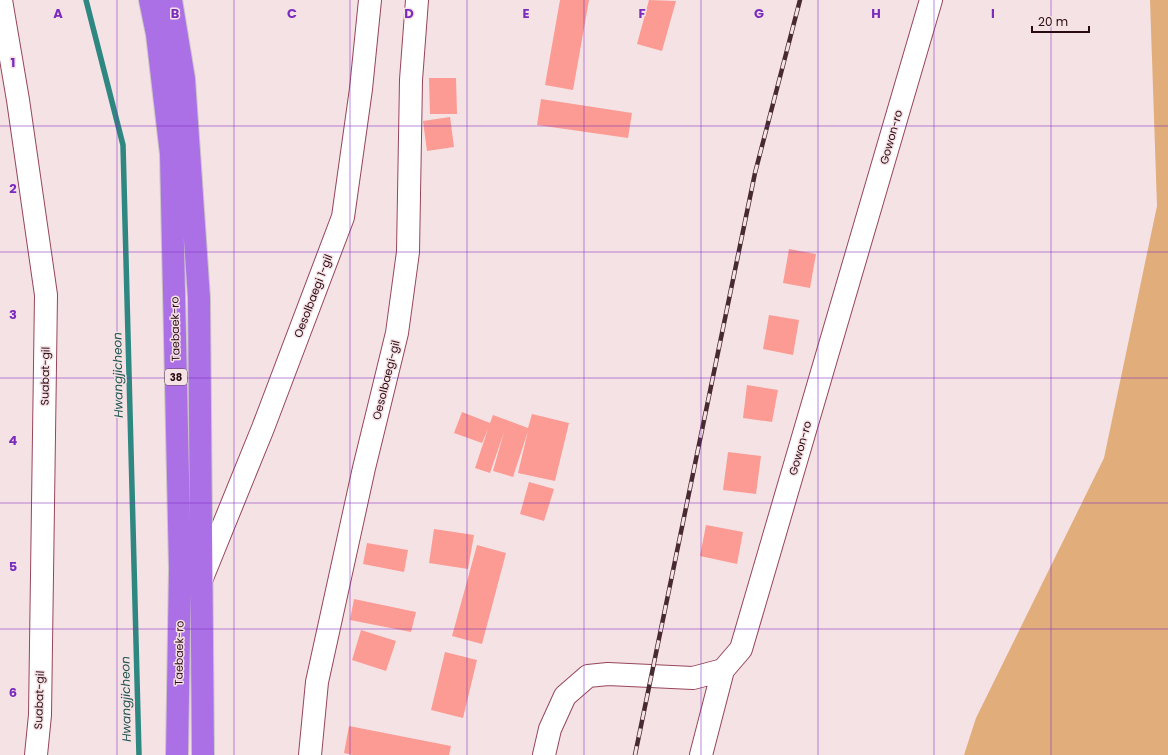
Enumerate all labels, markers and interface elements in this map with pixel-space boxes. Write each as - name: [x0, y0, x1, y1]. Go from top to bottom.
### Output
- text: A: [53, 4, 63, 23]
- text: B: [171, 4, 180, 23]
- text: C: [287, 4, 297, 23]
- text: D: [404, 4, 414, 23]
- text: E: [522, 4, 530, 23]
- text: F: [638, 4, 646, 23]
- text: G: [754, 4, 764, 23]
- text: H: [871, 4, 881, 23]
- text: I: [991, 4, 995, 23]
- scale bar: [1032, 8, 1089, 34]
- text: 20 m: [1038, 13, 1068, 30]
- text: 1: [11, 53, 15, 72]
- street label: Gowon-ro: [876, 108, 906, 166]
- text: 2: [9, 179, 17, 198]
- street label: Oesolbaegi 1-gil: [290, 252, 336, 340]
- street label: Taebaek-ro: [166, 296, 184, 362]
- text: 3: [9, 305, 17, 324]
- water label: Hwangjicheon: [108, 332, 127, 418]
- street label: Oesolbaegi-gil: [368, 338, 404, 422]
- street label: Suabat-gil: [36, 347, 54, 405]
- road number: 38: [165, 369, 187, 385]
- street label: Gowon-ro: [785, 419, 815, 477]
- text: 4: [9, 431, 18, 450]
- text: 5: [9, 557, 17, 576]
- street label: Taebaek-ro: [170, 620, 188, 686]
- water label: Hwangjicheon: [116, 656, 135, 742]
- street label: Suabat-gil: [30, 670, 48, 730]
- text: 6: [9, 683, 17, 702]

